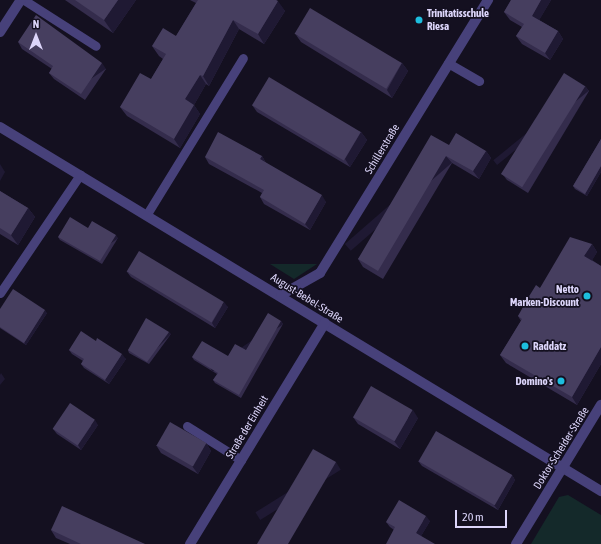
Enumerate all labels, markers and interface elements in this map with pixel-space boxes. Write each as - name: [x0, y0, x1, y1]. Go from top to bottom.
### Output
- place label: Trinitatisschule Riesa: [427, 7, 489, 33]
- marker: Trinitatisschule Riesa: [414, 15, 424, 25]
- north arrow: [16, 16, 56, 56]
- text: N: [33, 18, 39, 30]
- street label: Schillerstraße: [362, 122, 402, 176]
- street label: August-Bebel-Straße: [268, 270, 346, 326]
- place label: Netto Marken-Discount: [510, 283, 579, 309]
- marker: Netto Marken-Discount: [582, 291, 592, 301]
- place label: Raddatz: [533, 339, 566, 353]
- marker: Raddatz: [520, 341, 530, 351]
- place label: Domino's: [515, 374, 553, 388]
- marker: Domino's: [556, 376, 566, 386]
- street label: Straße der Einheit: [223, 393, 271, 461]
- street label: Doktor-Scheider-Straße: [530, 405, 592, 491]
- scale bar: [457, 502, 509, 528]
- text: 20 m: [462, 510, 484, 524]

